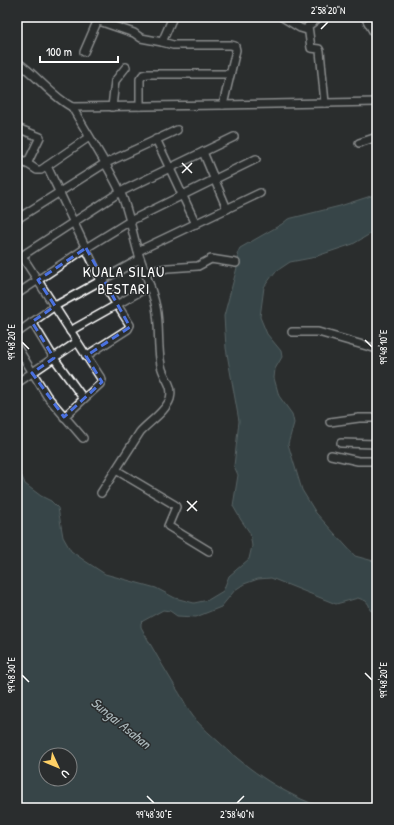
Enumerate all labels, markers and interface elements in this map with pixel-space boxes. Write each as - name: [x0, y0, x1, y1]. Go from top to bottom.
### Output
- text: 2°58'20"N: [311, 4, 345, 17]
- scale bar: [40, 38, 118, 64]
- text: 100 m: [46, 43, 72, 60]
- district label: KUALA SILAU BESTARI: [83, 261, 165, 299]
- text: 99°48'20"E: [5, 323, 18, 360]
- text: 99°48'10"E: [377, 329, 390, 364]
- text: 99°48'30"E: [5, 657, 18, 693]
- text: 99°48'20"E: [377, 661, 390, 698]
- water label: Sungai Asahan: [87, 693, 157, 754]
- north arrow: [38, 747, 78, 787]
- text: U: [58, 767, 72, 781]
- text: 99°48'30"E: [136, 808, 172, 821]
- text: 2°58'40"N: [220, 808, 254, 821]

